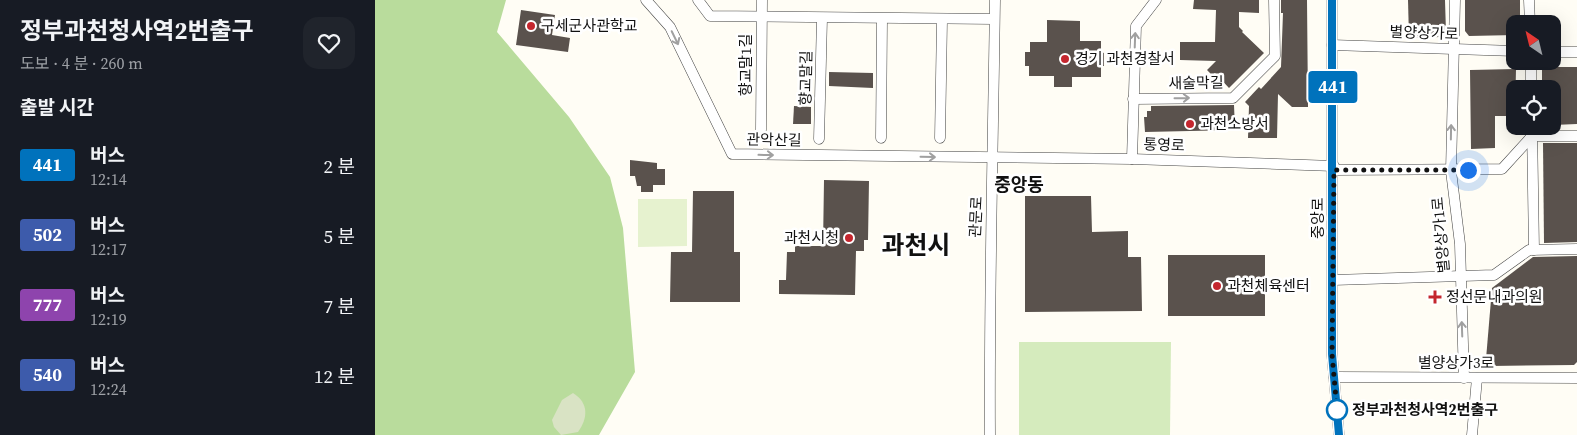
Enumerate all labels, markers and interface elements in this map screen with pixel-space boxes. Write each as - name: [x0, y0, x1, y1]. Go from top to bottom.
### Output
- text: 정부과천청사역2번출구: [20, 14, 254, 47]
- place label: 구세군사관학교: [541, 15, 638, 36]
- north arrow: [1506, 15, 1561, 70]
- map controls: [1506, 15, 1561, 135]
- button: heart: [303, 17, 355, 69]
- marker: 구세군사관학교: [525, 20, 537, 32]
- street label: 별양상가로: [1389, 21, 1459, 44]
- one-way arrow: [671, 30, 681, 45]
- one-way arrow: [1131, 32, 1140, 48]
- street label: 향교말1길: [735, 34, 756, 96]
- place label: 경기 과천경찰서: [1075, 48, 1175, 69]
- street label: 향교말길: [795, 50, 816, 106]
- text: 도보 · 4 분 · 260 m: [20, 52, 143, 74]
- marker: 경기 과천경찰서: [1059, 53, 1071, 65]
- line badge: 441: [1304, 71, 1362, 103]
- street label: 새술막길: [1168, 72, 1224, 93]
- text: 441: [1318, 74, 1348, 99]
- button: locate: [1506, 80, 1561, 135]
- one-way arrow: [1174, 93, 1190, 103]
- text: 출발 시간: [20, 94, 94, 120]
- place label: 과천소방서: [1200, 113, 1269, 134]
- marker: 과천소방서: [1184, 118, 1196, 130]
- one-way arrow: [1446, 125, 1456, 141]
- street label: 관악산길: [746, 129, 802, 150]
- street label: 통영로: [1143, 133, 1185, 156]
- text: 버스: [90, 142, 125, 168]
- one-way arrow: [757, 150, 773, 159]
- text: 441: [33, 152, 62, 177]
- text: 2 분: [324, 153, 355, 179]
- one-way arrow: [920, 153, 936, 162]
- your location: [1456, 158, 1481, 183]
- text: 12:14: [90, 168, 127, 190]
- district label: 중앙동: [994, 172, 1044, 197]
- street label: 관문로: [964, 196, 987, 238]
- street label: 별양상가1로: [1427, 196, 1454, 274]
- street label: 중앙로: [1307, 197, 1328, 239]
- text: 버스: [90, 212, 125, 238]
- text: 502: [33, 222, 62, 247]
- text: 5 분: [324, 223, 355, 249]
- place label: 과천시청: [784, 227, 839, 248]
- district label: 과천시: [881, 228, 951, 262]
- marker: 과천시청: [843, 232, 855, 244]
- text: 12:17: [90, 238, 127, 260]
- place label: 과천체육센터: [1227, 275, 1310, 296]
- marker: 과천체육센터: [1211, 280, 1223, 292]
- text: 버스: [90, 282, 125, 308]
- place label: 정선문내과의원: [1446, 286, 1543, 307]
- marker: 정선문내과의원: [1428, 290, 1442, 304]
- text: 777: [33, 292, 62, 317]
- text: 7 분: [324, 293, 355, 319]
- text: 12:19: [90, 308, 127, 330]
- one-way arrow: [1457, 321, 1467, 338]
- text: 버스: [90, 352, 125, 378]
- street label: 별양상가3로: [1418, 352, 1494, 373]
- text: 540: [33, 362, 62, 387]
- text: 12 분: [314, 363, 355, 389]
- text: 12:24: [90, 378, 127, 400]
- marker: 정부과천청사역2번출구: [1326, 399, 1348, 421]
- place label: 정부과천청사역2번출구: [1352, 399, 1498, 420]

